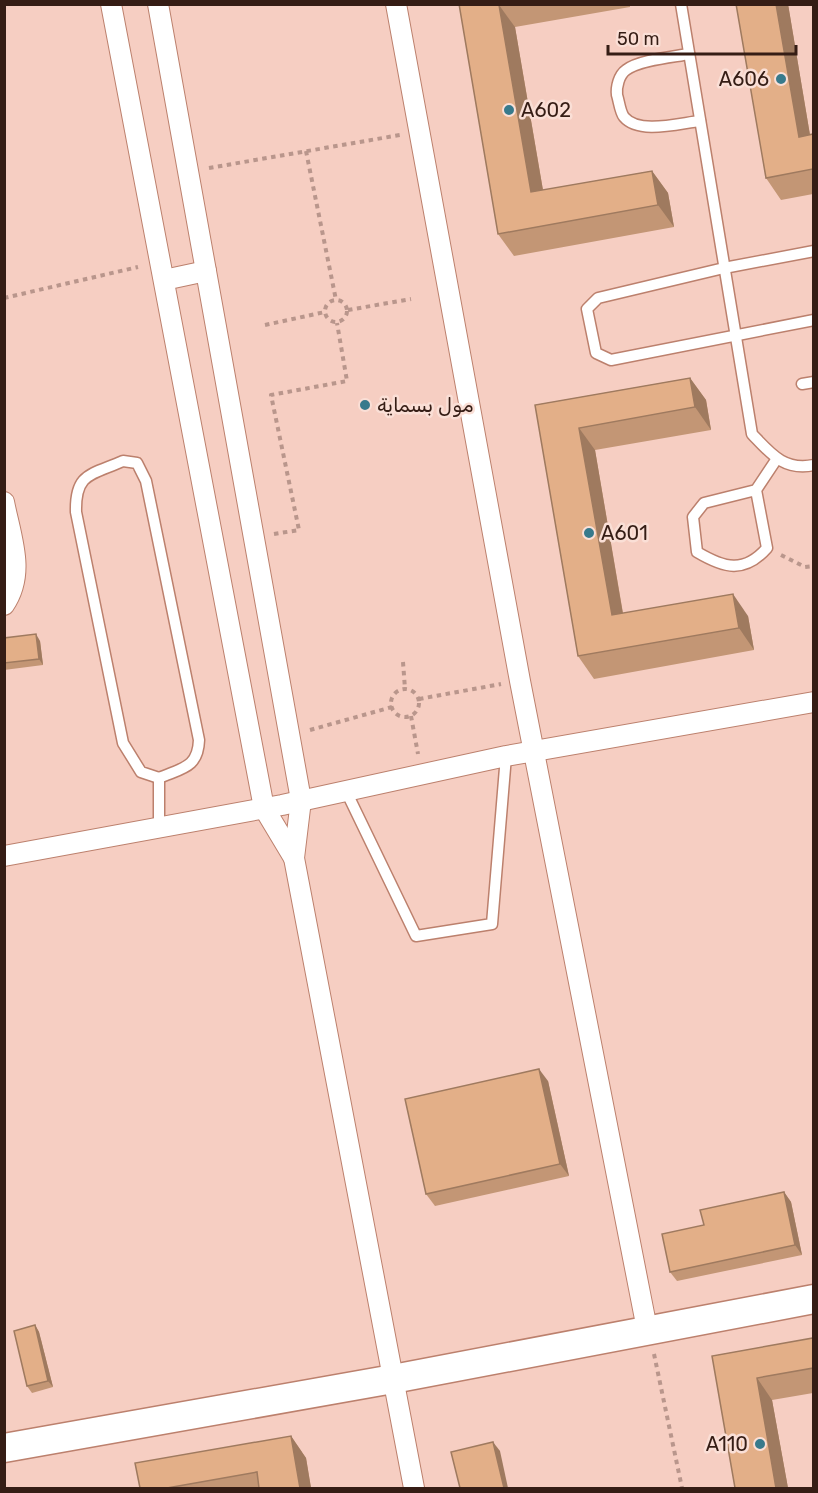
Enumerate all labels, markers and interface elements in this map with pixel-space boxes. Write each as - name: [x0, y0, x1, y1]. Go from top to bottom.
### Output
- scale bar: [608, 18, 796, 56]
- text: 50 m: [617, 28, 660, 50]
- place label: A606: [719, 67, 769, 91]
- marker: A606: [774, 72, 788, 86]
- place label: A602: [521, 98, 571, 122]
- marker: A602: [502, 103, 516, 117]
- place label: مول بسماية: [377, 393, 473, 417]
- marker: مول بسماية: [358, 398, 372, 412]
- place label: A601: [601, 521, 648, 545]
- marker: A601: [582, 526, 596, 540]
- place label: A110: [706, 1432, 748, 1456]
- marker: A110: [753, 1437, 767, 1451]

